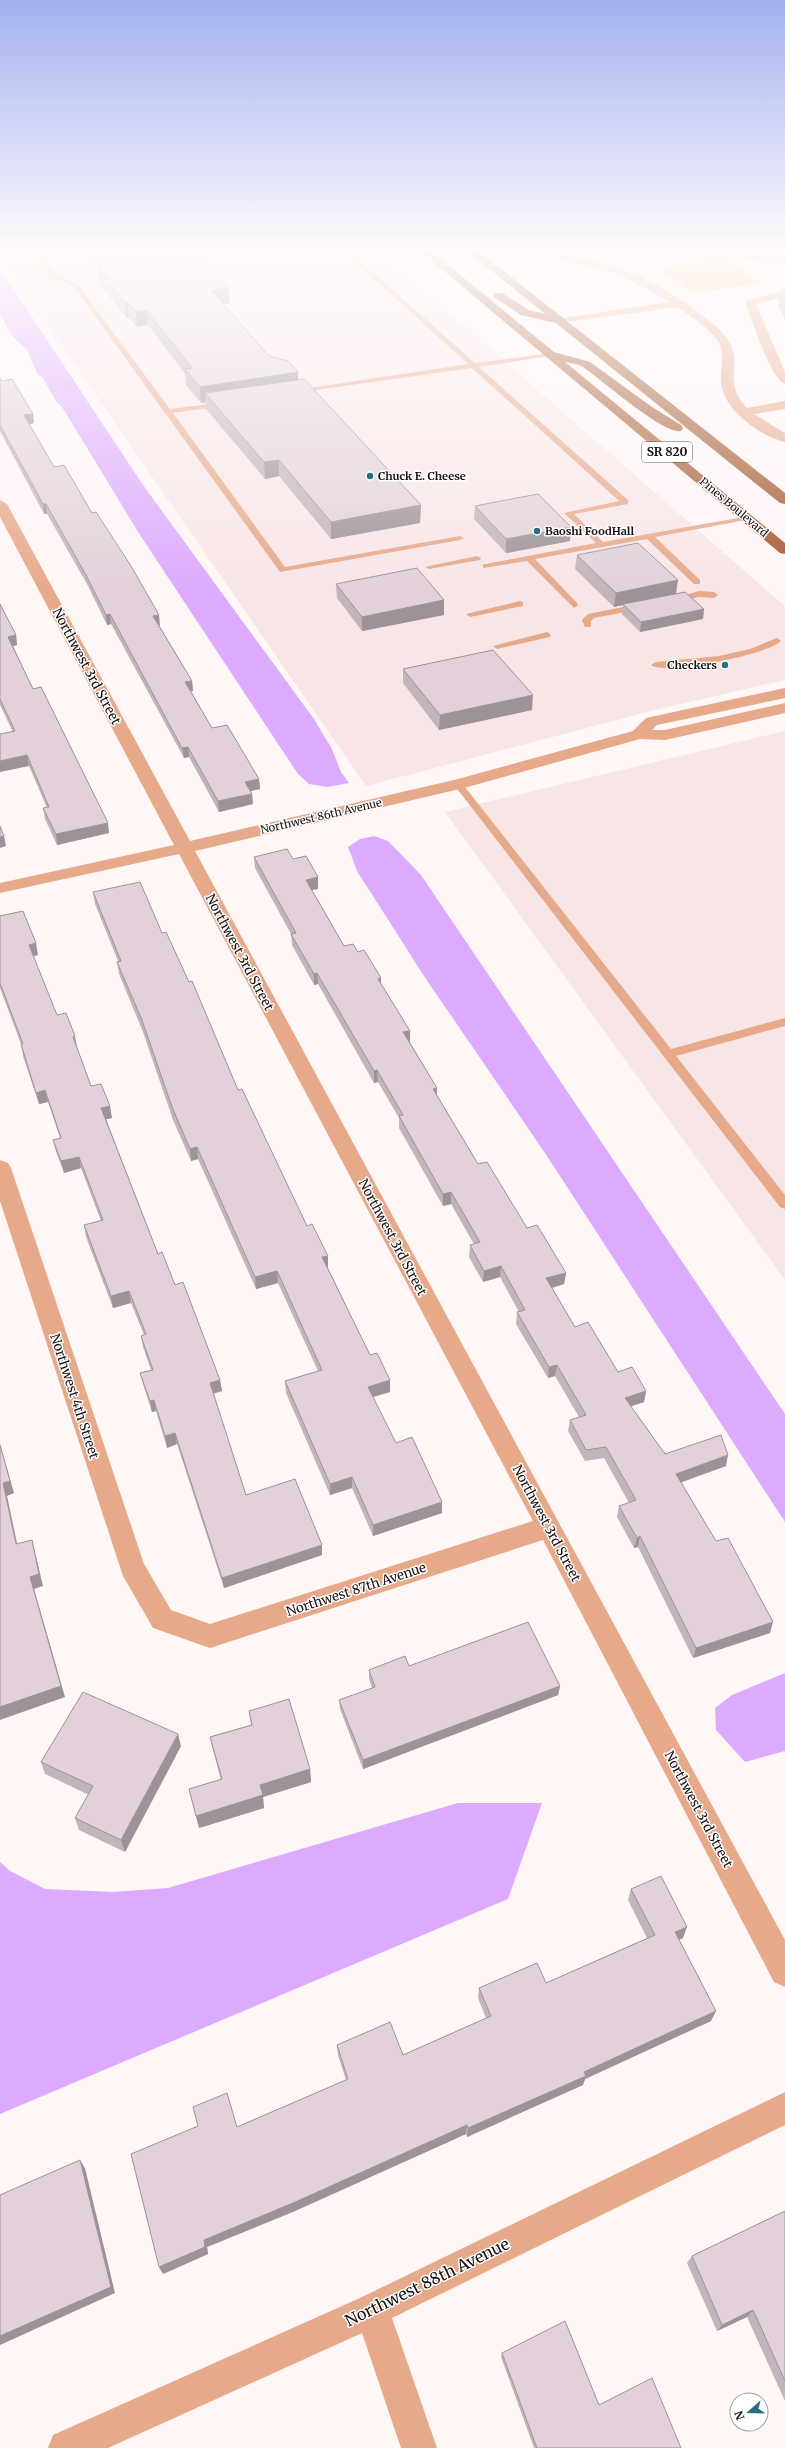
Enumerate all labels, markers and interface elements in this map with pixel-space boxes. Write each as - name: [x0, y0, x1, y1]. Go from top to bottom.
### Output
- road number: SR 820: [642, 442, 692, 462]
- place label: Chuck E. Cheese: [378, 469, 466, 483]
- marker: Chuck E. Cheese: [365, 471, 375, 481]
- street label: Pines Boulevard: [697, 474, 771, 540]
- place label: Baoshi FoodHall: [545, 524, 634, 538]
- marker: Baoshi FoodHall: [532, 526, 542, 536]
- street label: Northwest 3rd Street: [49, 605, 125, 728]
- place label: Checkers: [667, 658, 717, 672]
- marker: Checkers: [720, 660, 730, 670]
- street label: Northwest 86th Avenue: [259, 795, 383, 837]
- street label: Northwest 3rd Street: [202, 891, 278, 1014]
- street label: Northwest 3rd Street: [355, 1176, 431, 1299]
- street label: Northwest 4th Street: [46, 1331, 103, 1461]
- street label: Northwest 3rd Street: [509, 1462, 585, 1585]
- street label: Northwest 87th Avenue: [284, 1559, 428, 1620]
- street label: Northwest 3rd Street: [661, 1748, 737, 1871]
- street label: Northwest 88th Avenue: [341, 2233, 513, 2331]
- north arrow: [729, 2392, 769, 2432]
- text: N: [731, 2409, 748, 2422]

